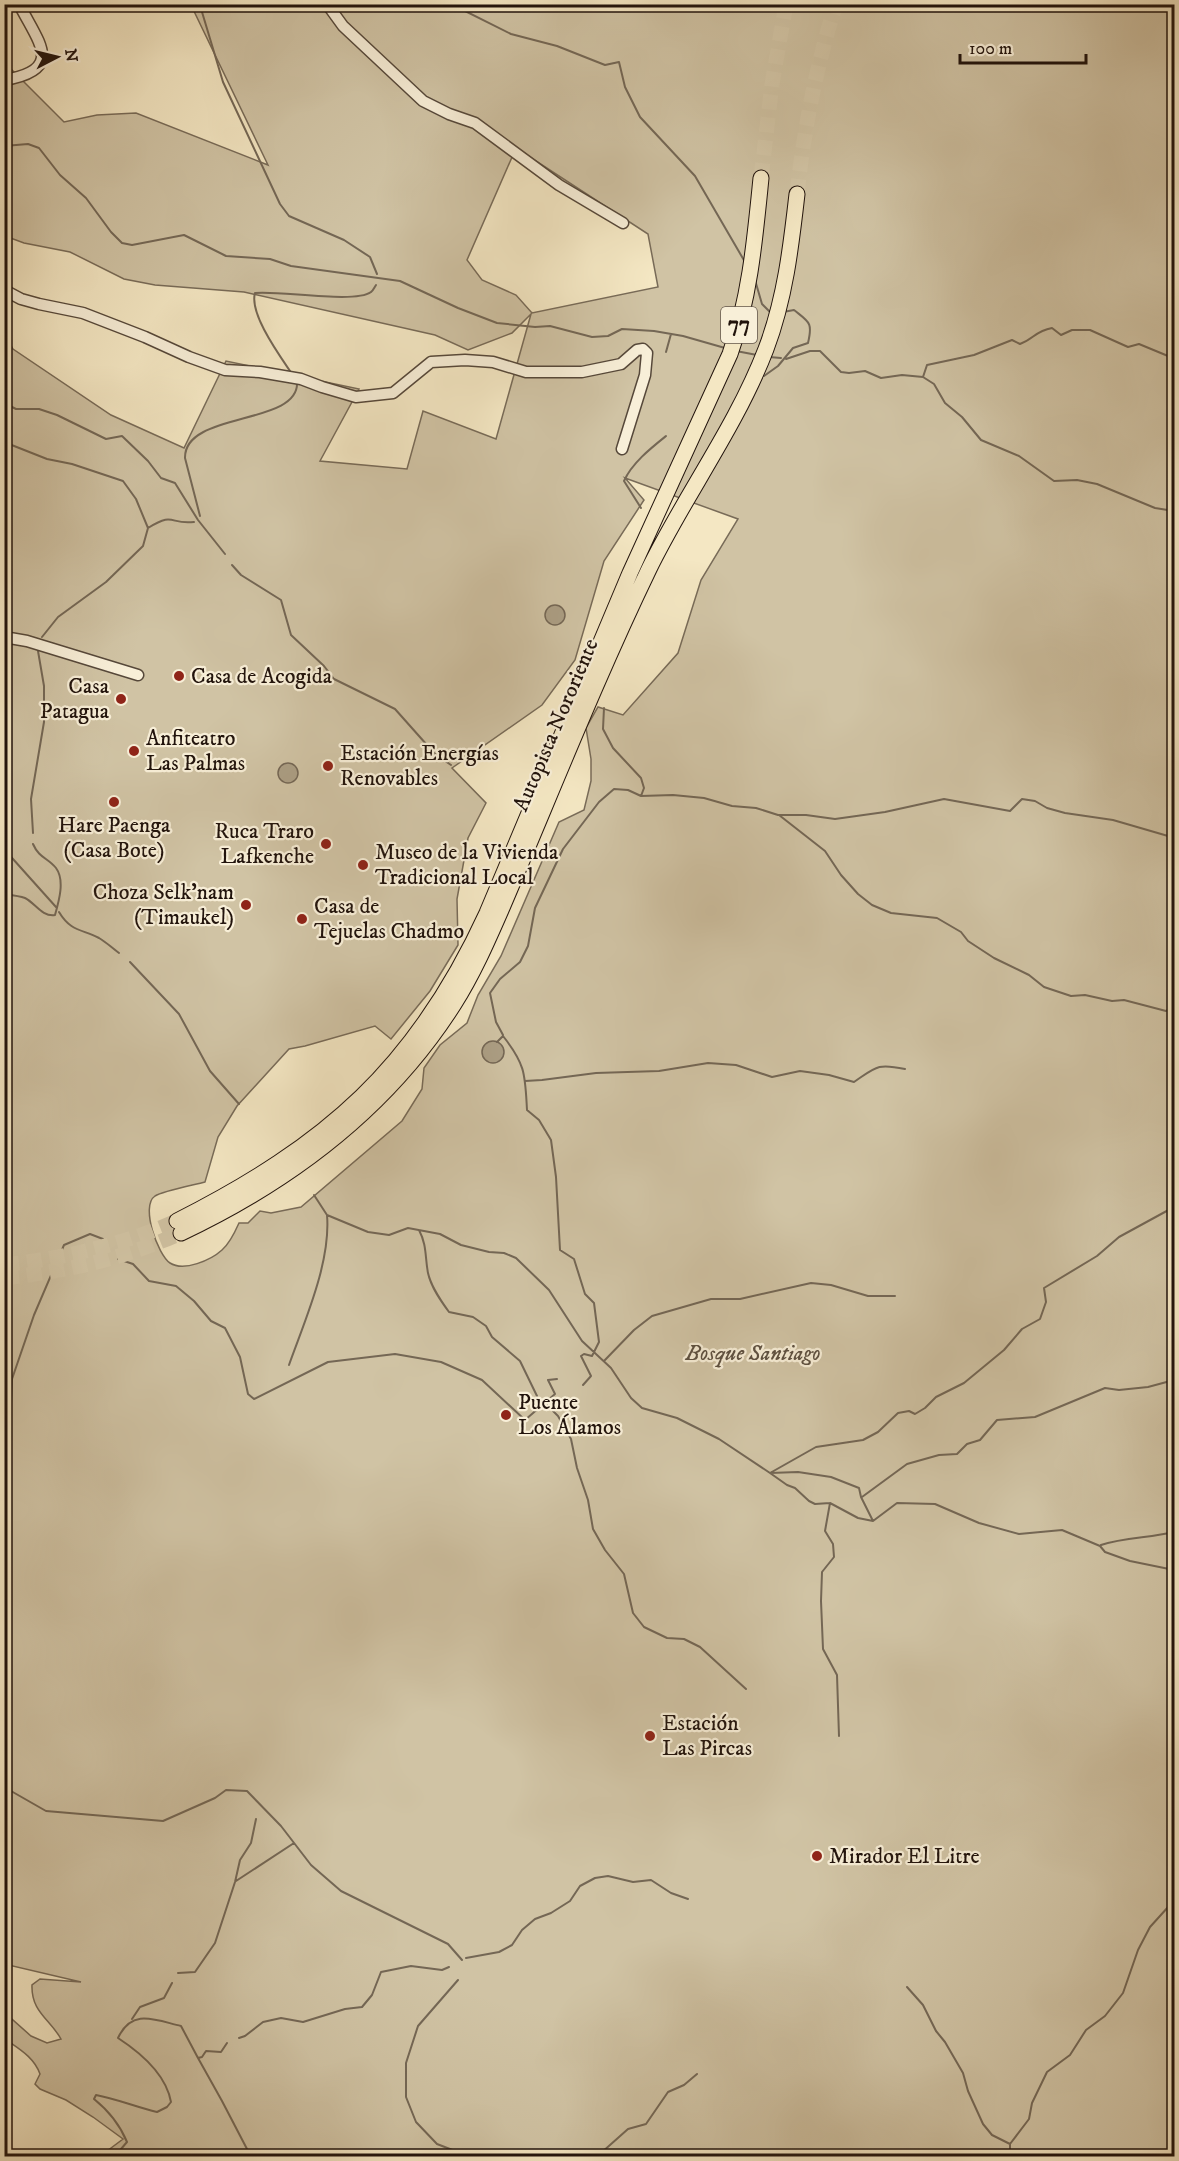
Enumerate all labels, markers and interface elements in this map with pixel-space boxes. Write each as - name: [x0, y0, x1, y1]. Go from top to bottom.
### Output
- north arrow: [27, 27, 87, 87]
- scale bar: [960, 27, 1086, 65]
- text: 100 m: [969, 38, 1012, 60]
- text: N: [60, 48, 82, 63]
- road number: 77: [721, 307, 757, 343]
- street label: Autopista Nororiente: [507, 635, 605, 815]
- place label: Casa de Acogida: [191, 663, 333, 690]
- marker: Casa de Acogida: [172, 669, 186, 683]
- place label: Casa Patagua: [40, 673, 110, 725]
- marker: Casa Patagua: [114, 692, 128, 706]
- place label: Anfiteatro Las Palmas: [146, 725, 245, 777]
- place label: Estación Energías Renovables: [340, 740, 499, 792]
- marker: Anfiteatro Las Palmas: [127, 744, 141, 758]
- marker: Estación Energías Renovables: [321, 759, 335, 773]
- marker: Hare Paenga (Casa Bote): [107, 795, 121, 809]
- place label: Hare Paenga (Casa Bote): [58, 812, 171, 864]
- place label: Ruca Traro Lafkenche: [214, 818, 314, 870]
- marker: Ruca Traro Lafkenche: [319, 837, 333, 851]
- place label: Museo de la Vivienda Tradicional Local: [375, 839, 559, 891]
- marker: Museo de la Vivienda Tradicional Local: [356, 858, 370, 872]
- place label: Choza Selk'nam (Timaukel): [93, 879, 234, 931]
- place label: Casa de Tejuelas Chadmo: [314, 893, 464, 945]
- marker: Choza Selk'nam (Timaukel): [239, 898, 253, 912]
- marker: Casa de Tejuelas Chadmo: [295, 912, 309, 926]
- park label: Bosque Santiago: [684, 1340, 821, 1368]
- place label: Puente Los Álamos: [518, 1389, 621, 1441]
- marker: Puente Los Álamos: [499, 1408, 513, 1422]
- place label: Estación Las Pircas: [662, 1710, 752, 1762]
- marker: Estación Las Pircas: [643, 1729, 657, 1743]
- place label: Mirador El Litre: [829, 1843, 980, 1870]
- marker: Mirador El Litre: [810, 1849, 824, 1863]

